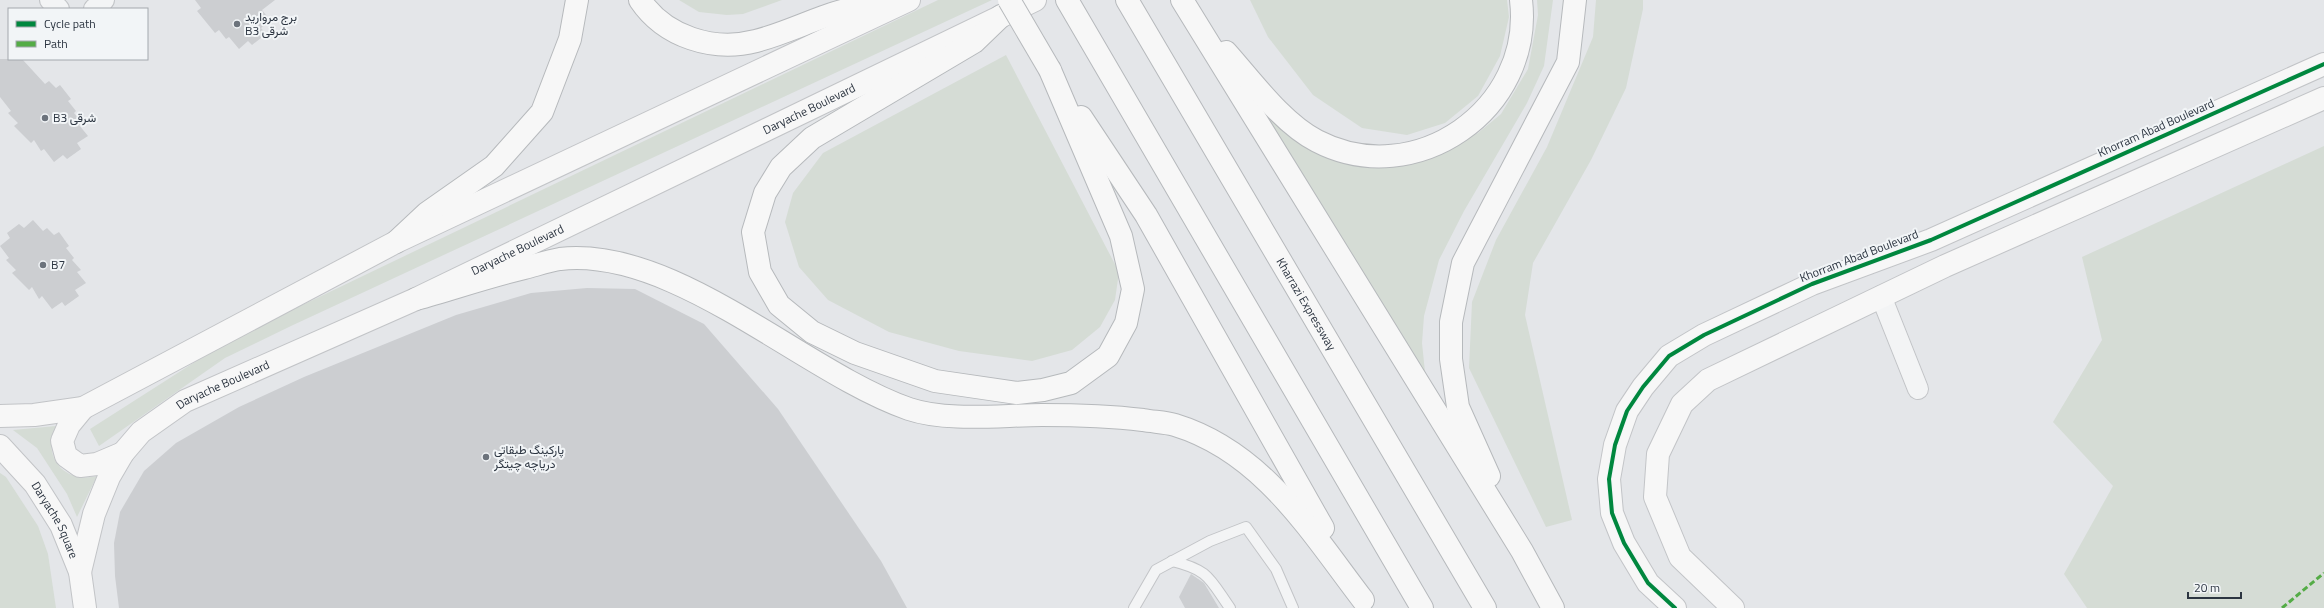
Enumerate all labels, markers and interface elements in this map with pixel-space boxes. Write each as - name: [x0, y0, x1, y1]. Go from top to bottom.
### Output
- place label: برج مروارید B3 شرقی: [245, 7, 297, 40]
- legend: [8, 8, 148, 60]
- text: Cycle path: [44, 14, 96, 33]
- marker: برج مروارید B3 شرقی: [232, 19, 242, 29]
- text: Path: [44, 34, 68, 53]
- street label: Daryache Boulevard: [759, 78, 859, 139]
- street label: Khorram Abad Boulevard: [2094, 93, 2217, 162]
- place label: B3 شرقی: [53, 108, 96, 127]
- marker: B3 شرقی: [40, 113, 50, 123]
- street label: Daryache Boulevard: [468, 219, 567, 280]
- street label: Khorram Abad Boulevard: [1797, 224, 1921, 287]
- street label: Kharrazi Expressway: [1272, 254, 1341, 354]
- place label: B7: [51, 255, 65, 274]
- marker: B7: [38, 260, 48, 270]
- street label: Daryache Boulevard: [172, 355, 272, 414]
- place label: پارکینگ طبقاتی دریاچه چیتگر: [493, 440, 564, 473]
- marker: پارکینگ طبقاتی دریاچه چیتگر: [481, 452, 491, 462]
- street label: Daryache Square: [27, 478, 84, 561]
- scale bar: [2188, 574, 2241, 600]
- text: 20 m: [2194, 578, 2220, 597]

